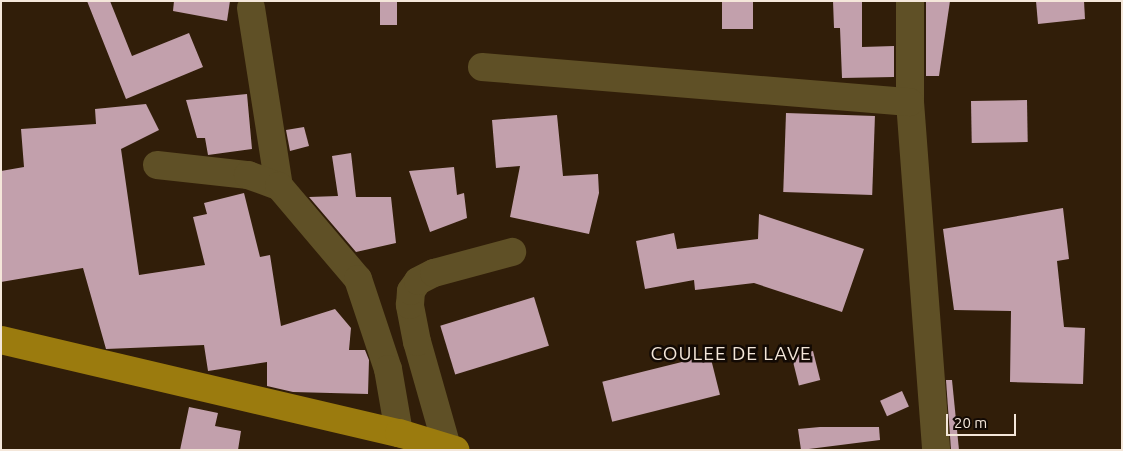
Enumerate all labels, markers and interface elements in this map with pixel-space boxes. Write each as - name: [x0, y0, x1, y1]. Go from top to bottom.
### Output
- district label: COULEE DE LAVE: [649, 343, 813, 365]
- scale bar: [948, 404, 1018, 436]
- text: 20 m: [954, 414, 987, 431]

